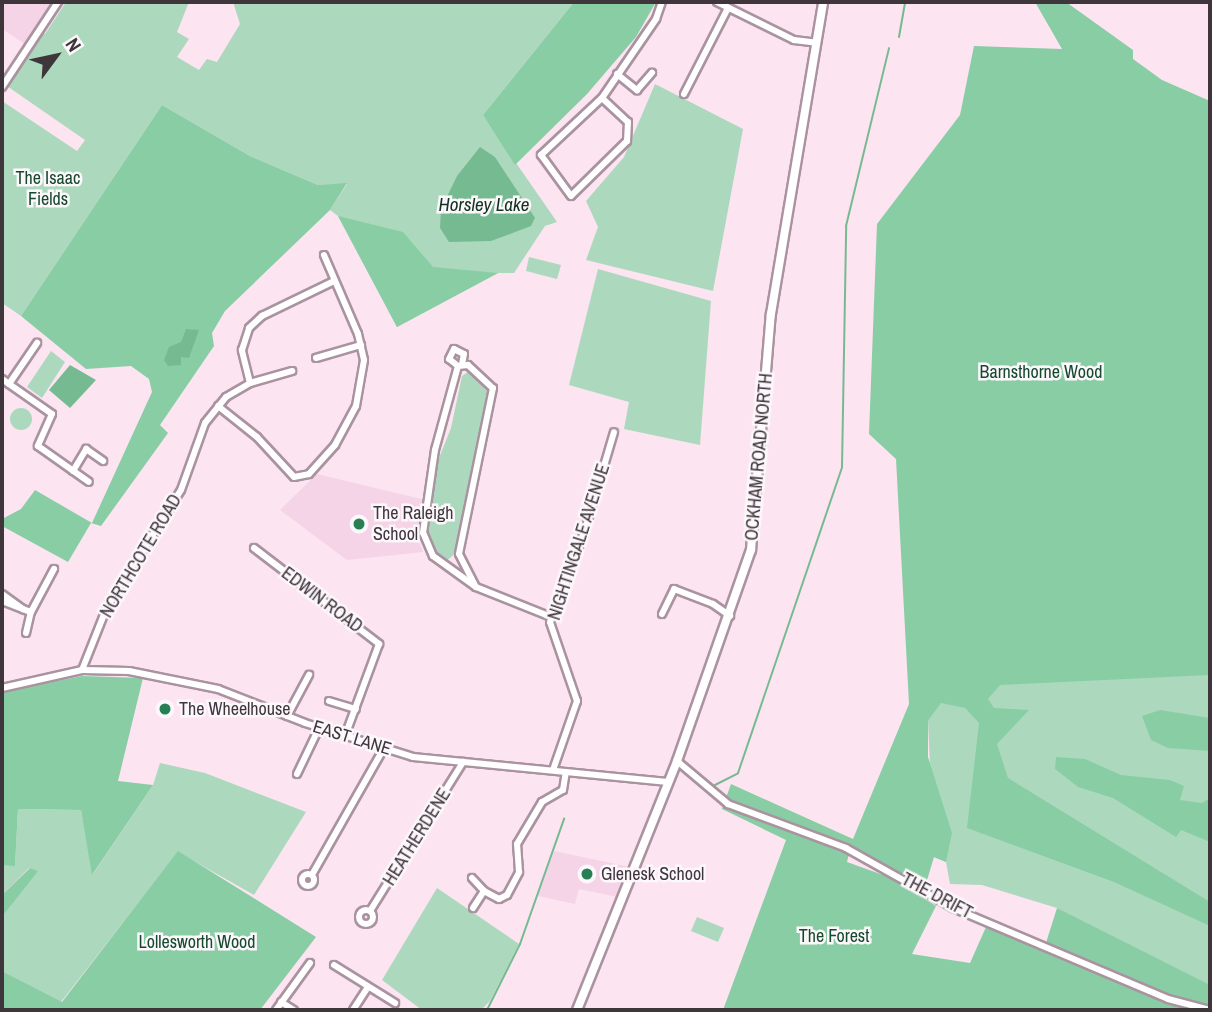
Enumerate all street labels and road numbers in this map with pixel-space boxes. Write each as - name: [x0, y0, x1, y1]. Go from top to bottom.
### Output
- street label: OCKHAM ROAD NORTH: [741, 372, 777, 542]
- street label: NIGHTINGALE AVENUE: [543, 461, 615, 623]
- street label: NORTHCOTE ROAD: [96, 490, 186, 622]
- street label: EDWIN ROAD: [277, 563, 367, 637]
- street label: EAST LANE: [310, 716, 394, 760]
- street label: HEATHERDENE: [379, 784, 455, 890]
- street label: THE DRIFT: [898, 868, 976, 924]

